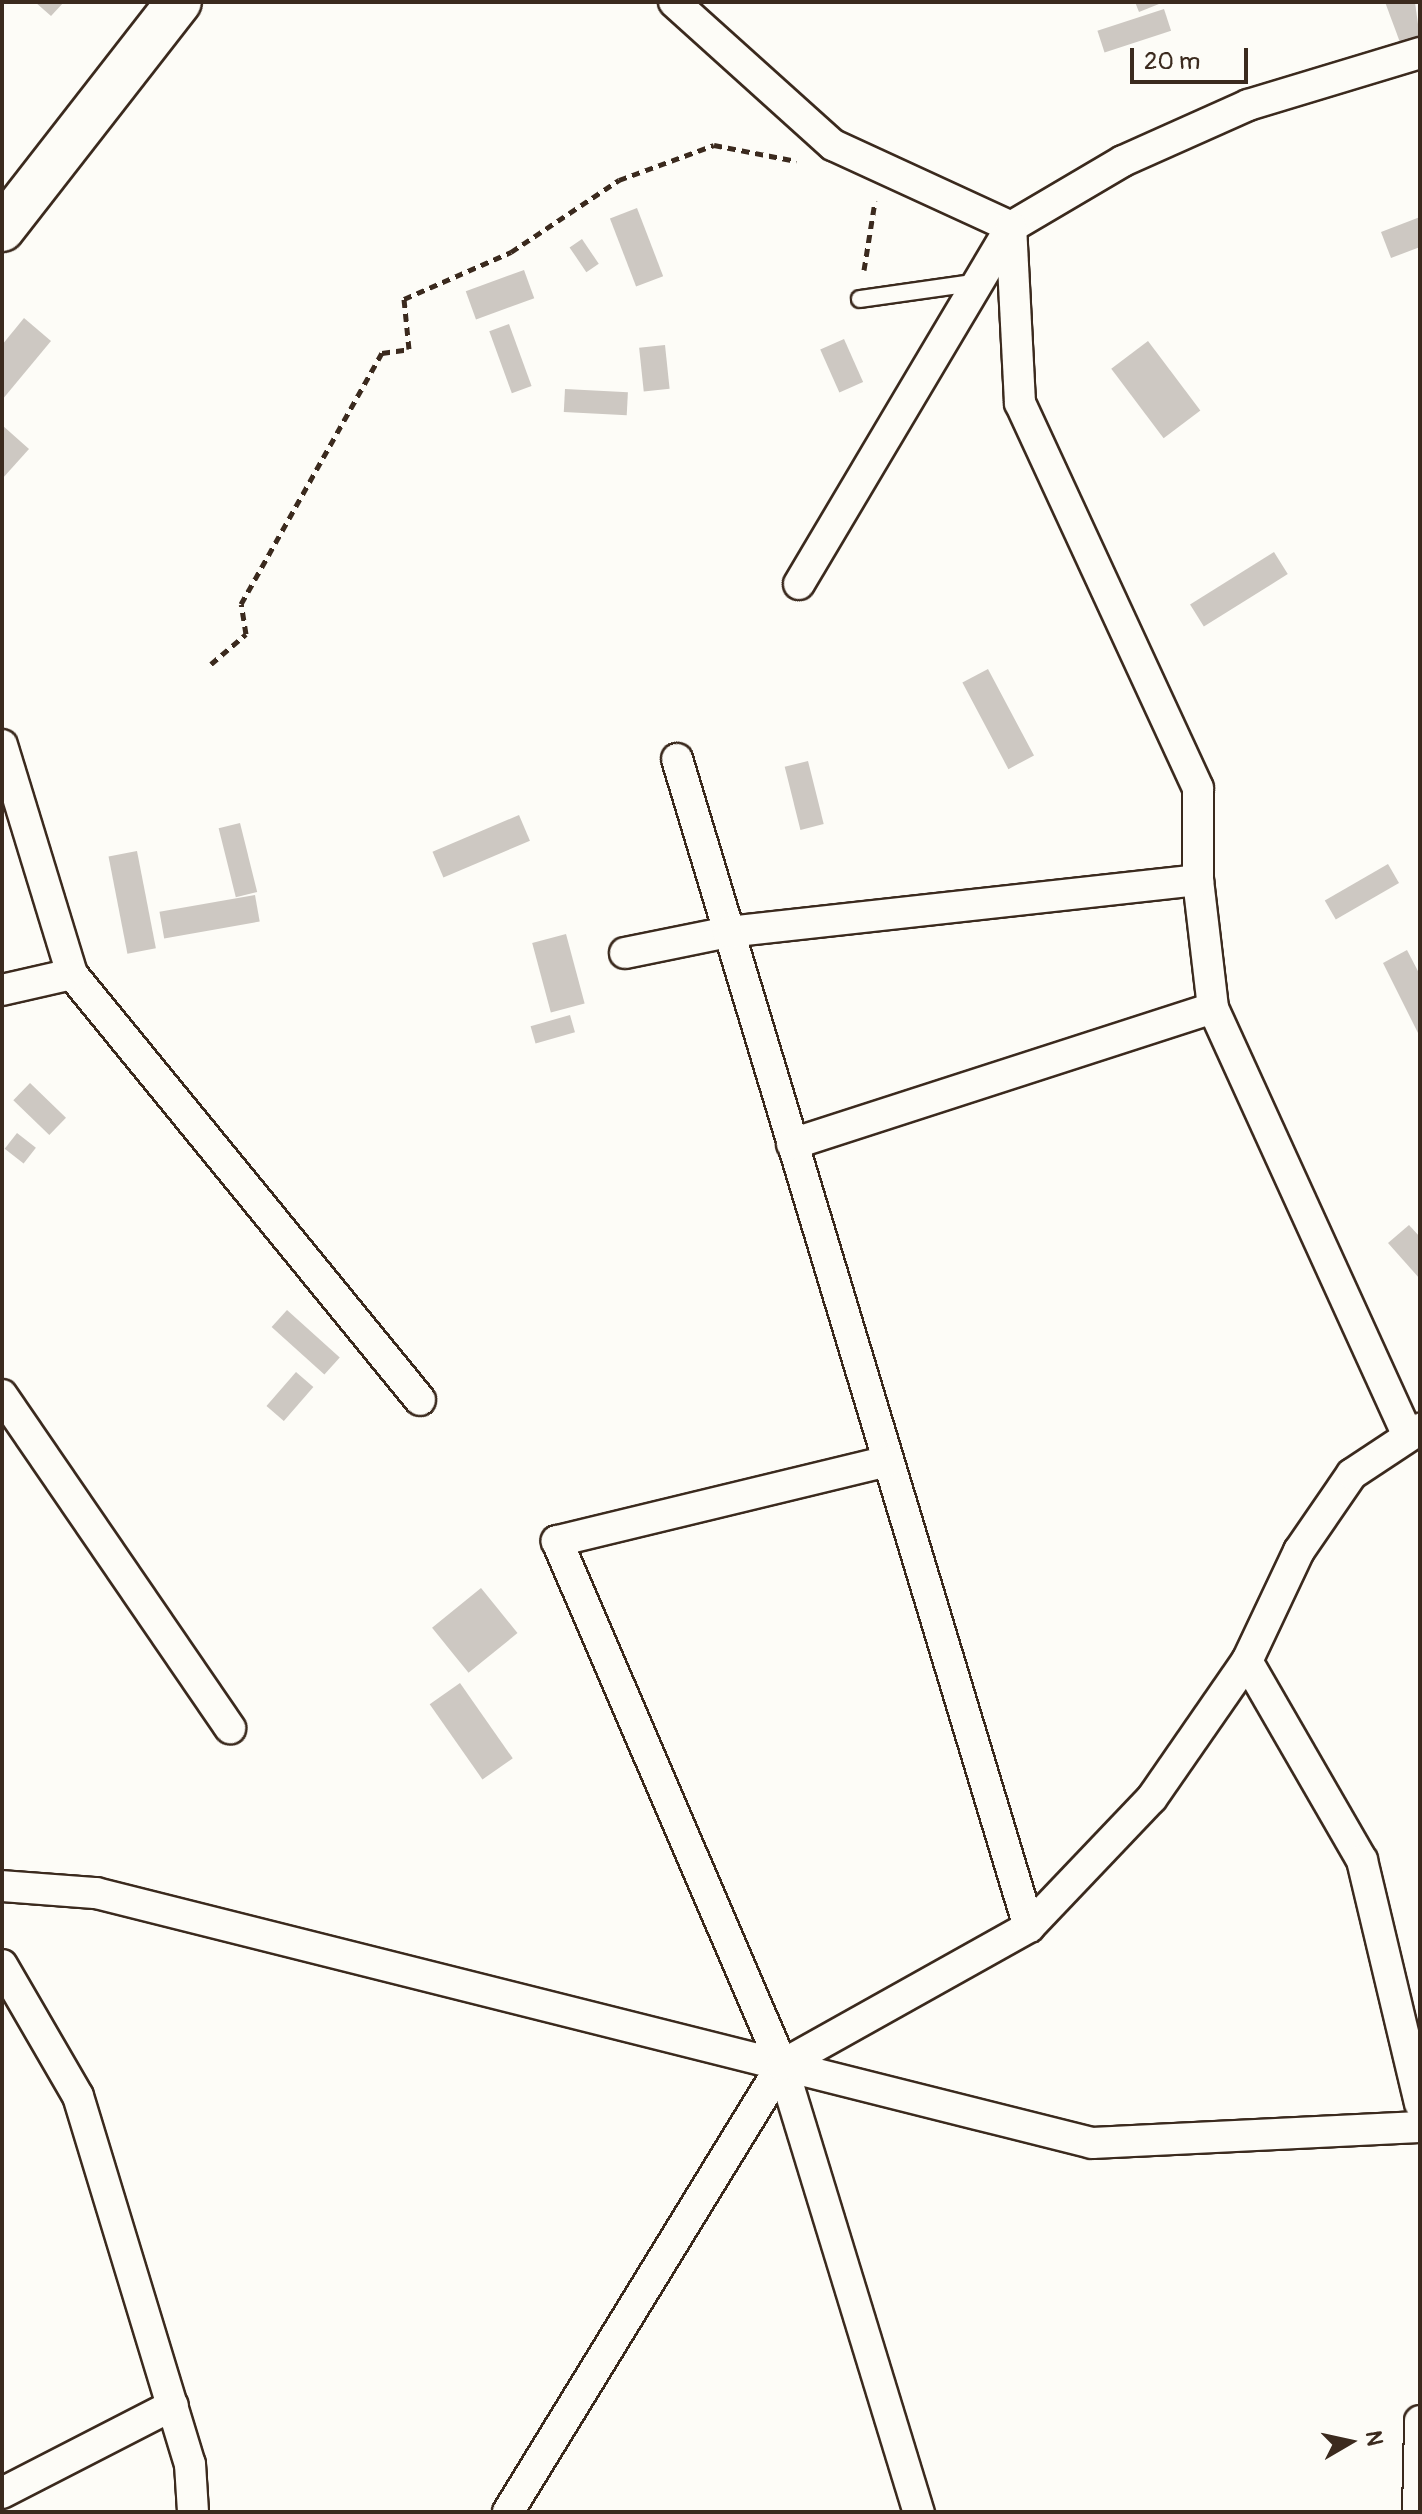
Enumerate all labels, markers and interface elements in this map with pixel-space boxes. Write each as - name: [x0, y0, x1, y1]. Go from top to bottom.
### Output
- scale bar: [1134, 32, 1252, 82]
- text: 20 m: [1144, 47, 1200, 76]
- north arrow: [1310, 2402, 1390, 2482]
- text: N: [1359, 2429, 1389, 2448]

